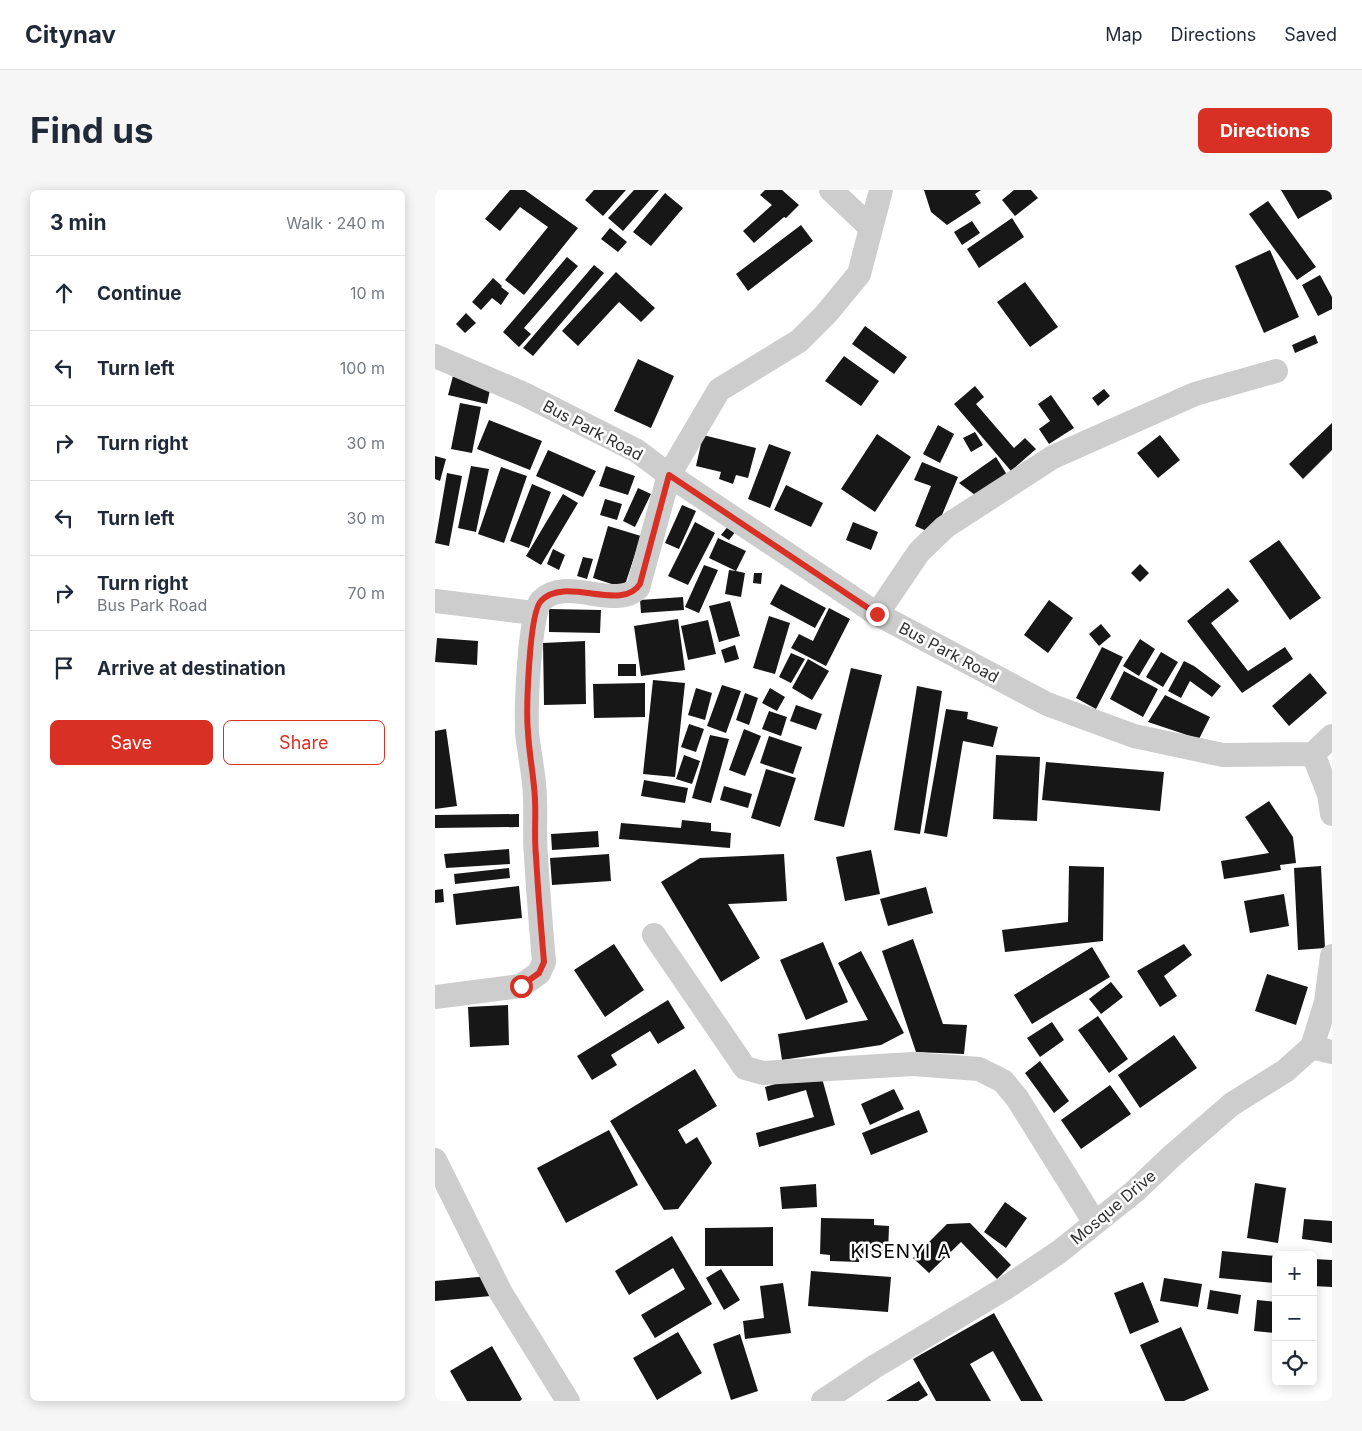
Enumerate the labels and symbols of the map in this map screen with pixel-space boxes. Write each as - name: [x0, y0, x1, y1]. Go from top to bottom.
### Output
- street label: Bus Park Road: [540, 395, 646, 465]
- route end: [866, 603, 889, 626]
- street label: Bus Park Road: [896, 617, 1002, 687]
- route start: [510, 975, 533, 998]
- street label: Mosque Drive: [1066, 1166, 1160, 1248]
- district label: KISENYI A: [850, 1240, 952, 1263]

